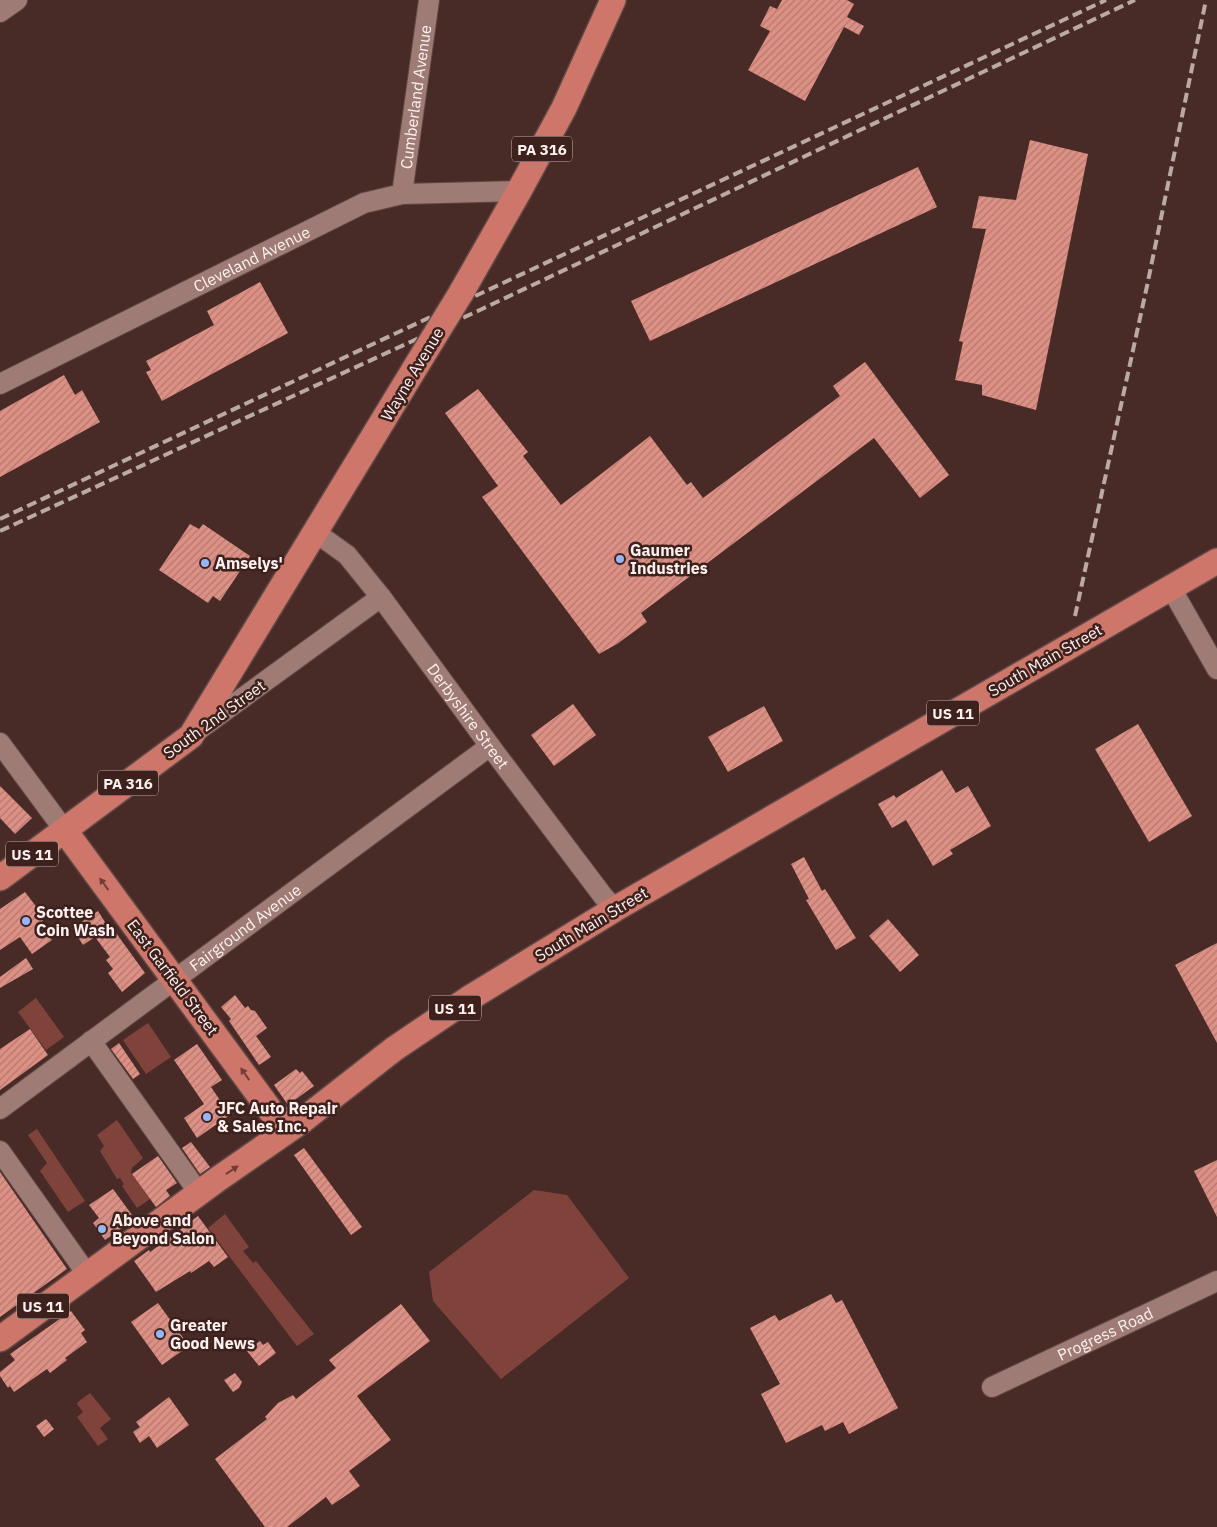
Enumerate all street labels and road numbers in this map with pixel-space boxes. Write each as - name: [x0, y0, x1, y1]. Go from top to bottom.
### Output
- street label: Cumberland Avenue: [396, 23, 435, 170]
- road number: PA 316: [512, 136, 572, 162]
- street label: Cleveland Avenue: [190, 221, 314, 296]
- street label: Wayne Avenue: [376, 323, 448, 424]
- street label: South Main Street: [985, 619, 1105, 701]
- street label: Derbyshire Street: [423, 659, 514, 773]
- street label: South 2nd Street: [159, 675, 269, 763]
- road number: US 11: [927, 700, 979, 726]
- road number: PA 316: [98, 770, 158, 796]
- road number: US 11: [6, 842, 58, 866]
- street label: Fairground Avenue: [185, 879, 305, 975]
- street label: South Main Street: [531, 882, 651, 966]
- street label: East Garfield Street: [123, 915, 223, 1039]
- road number: US 11: [429, 996, 481, 1020]
- road number: US 11: [17, 1294, 69, 1318]
- street label: Progress Road: [1054, 1303, 1156, 1365]

